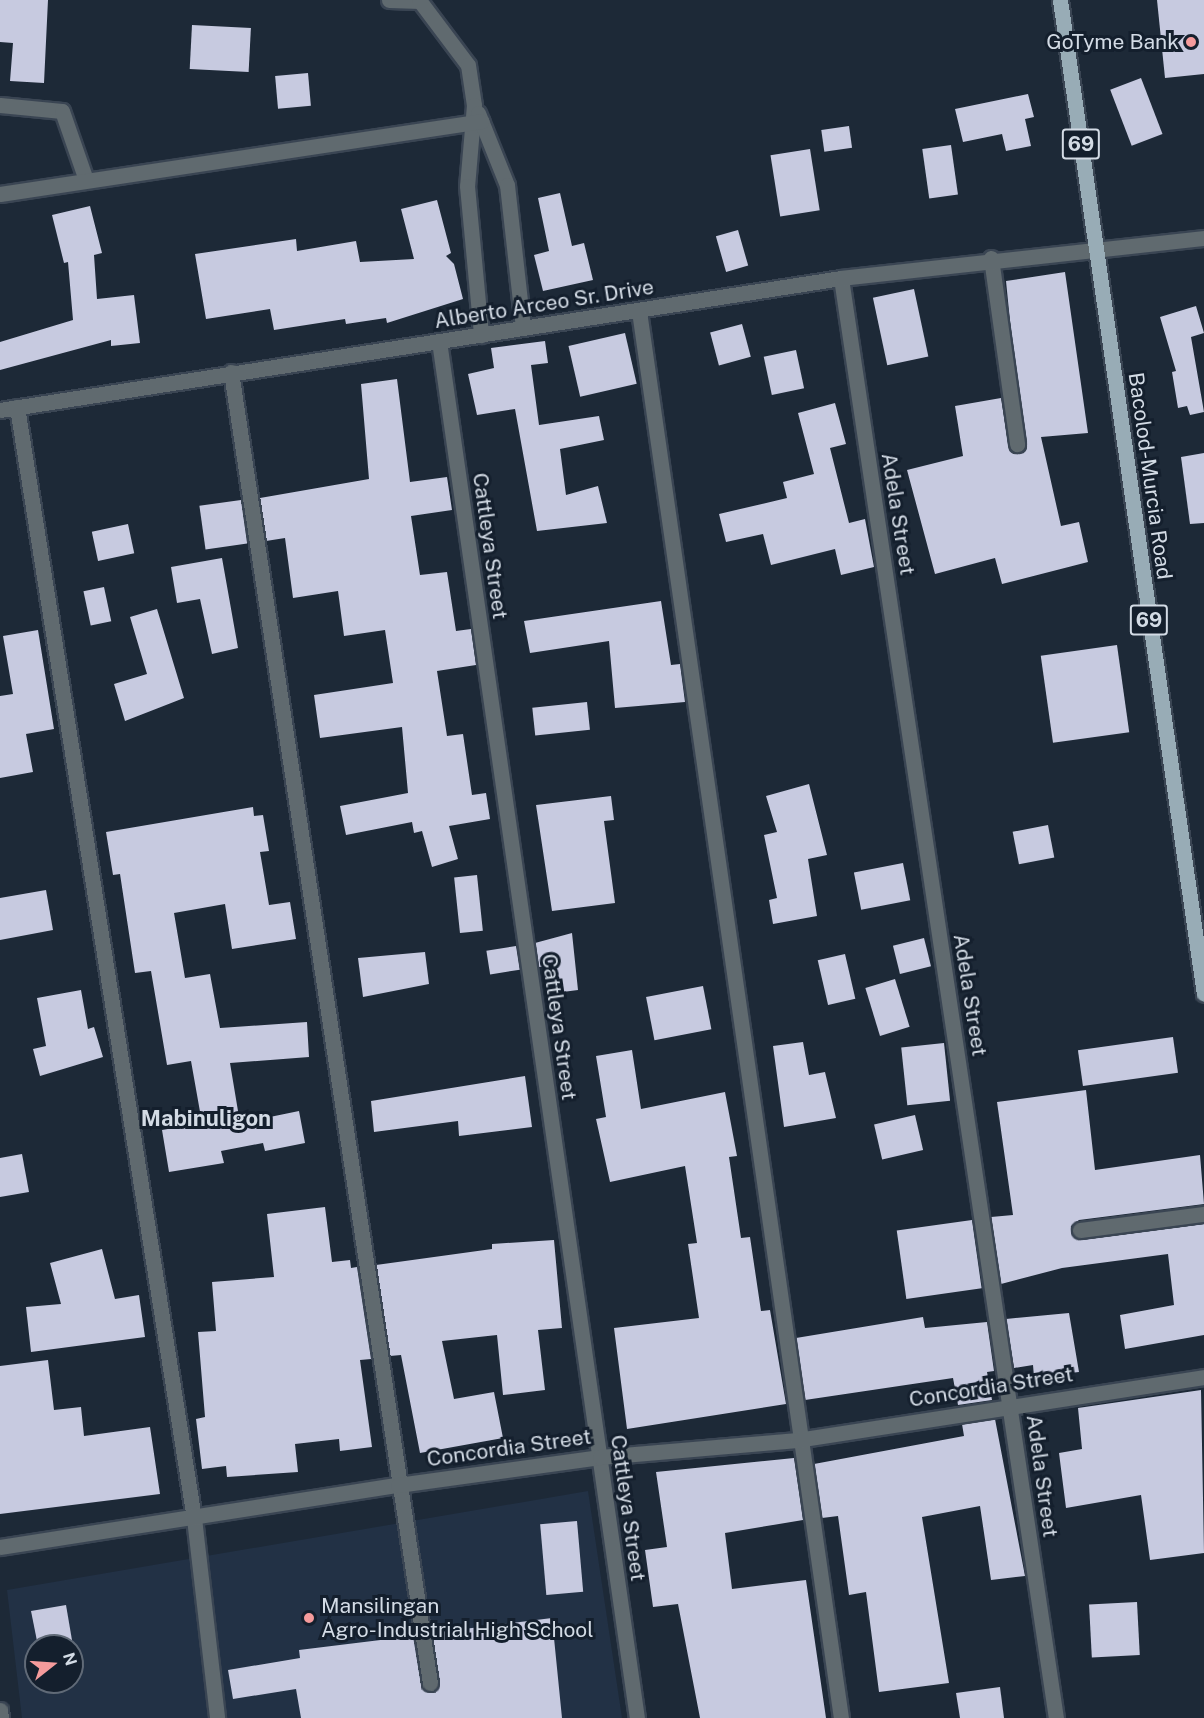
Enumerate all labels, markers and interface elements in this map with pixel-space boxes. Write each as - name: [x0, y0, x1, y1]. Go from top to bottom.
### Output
- place label: GoTyme Bank: [1046, 29, 1179, 55]
- marker: GoTyme Bank: [1184, 35, 1198, 49]
- road number: 69: [1062, 127, 1100, 161]
- street label: Alberto Arceo Sr. Drive: [432, 274, 656, 334]
- street label: Bacolod-Murcia Road: [1123, 371, 1177, 581]
- street label: Adela Street: [876, 451, 920, 577]
- street label: Cattleya Street: [467, 471, 513, 621]
- road number: 69: [1130, 603, 1168, 637]
- street label: Adela Street: [948, 932, 992, 1058]
- street label: Cattleya Street: [536, 952, 582, 1102]
- district label: Mabinuligon: [141, 1106, 271, 1132]
- street label: Concordia Street: [907, 1362, 1075, 1412]
- street label: Adela Street: [1021, 1413, 1063, 1539]
- street label: Concordia Street: [425, 1424, 593, 1472]
- street label: Cattleya Street: [605, 1433, 651, 1583]
- place label: Mansilingan Agro-Industrial High School: [321, 1593, 594, 1643]
- marker: Mansilingan Agro-Industrial High School: [302, 1611, 316, 1625]
- north arrow: [24, 1634, 84, 1694]
- text: N: [59, 1650, 81, 1668]

